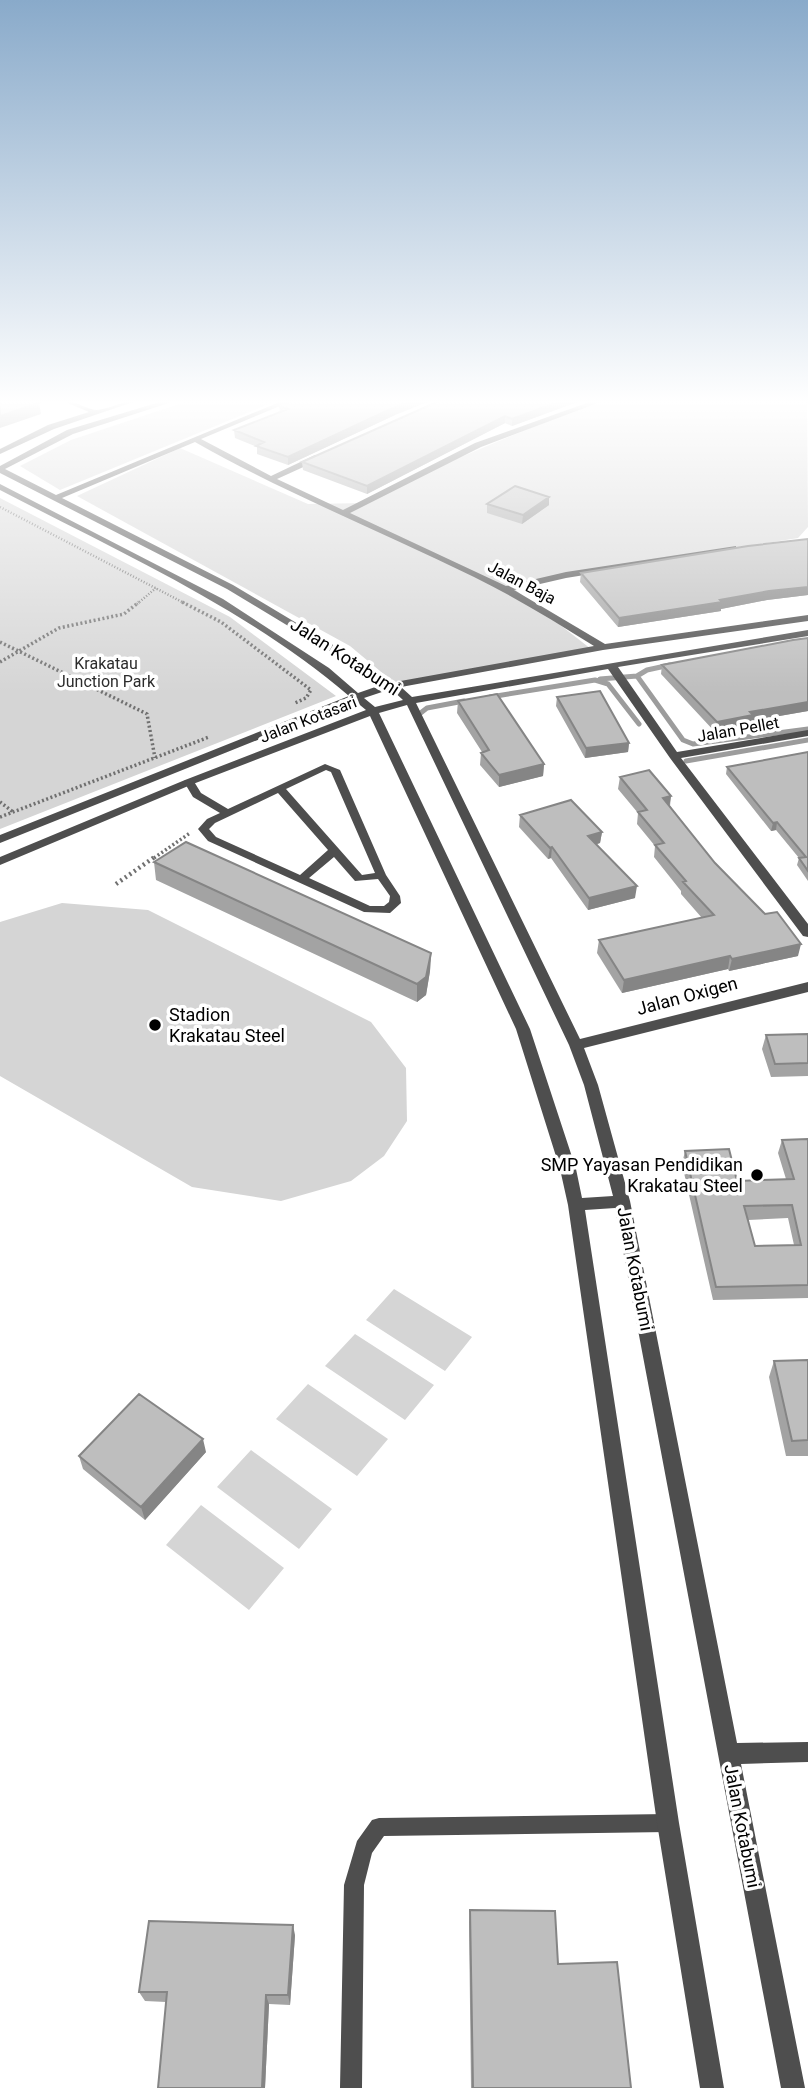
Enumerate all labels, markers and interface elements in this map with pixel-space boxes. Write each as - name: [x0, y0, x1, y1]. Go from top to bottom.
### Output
- street label: Jalan Baja: [485, 557, 559, 608]
- street label: Jalan Kotabumi: [287, 614, 404, 700]
- park label: Krakatau Junction Park: [57, 654, 156, 691]
- street label: Jalan Kotasari: [257, 692, 359, 747]
- street label: Jalan Pellet: [696, 713, 781, 746]
- street label: Jalan Oxigen: [634, 972, 740, 1019]
- place label: Stadion Krakatau Steel: [169, 1004, 285, 1046]
- marker: Stadion Krakatau Steel: [147, 1017, 163, 1033]
- place label: SMP Yayasan Pendidikan Krakatau Steel: [541, 1154, 743, 1196]
- marker: SMP Yayasan Pendidikan Krakatau Steel: [749, 1167, 765, 1183]
- street label: Jalan Kotabumi: [613, 1205, 658, 1333]
- street label: Jalan Kotabumi: [720, 1762, 765, 1890]

